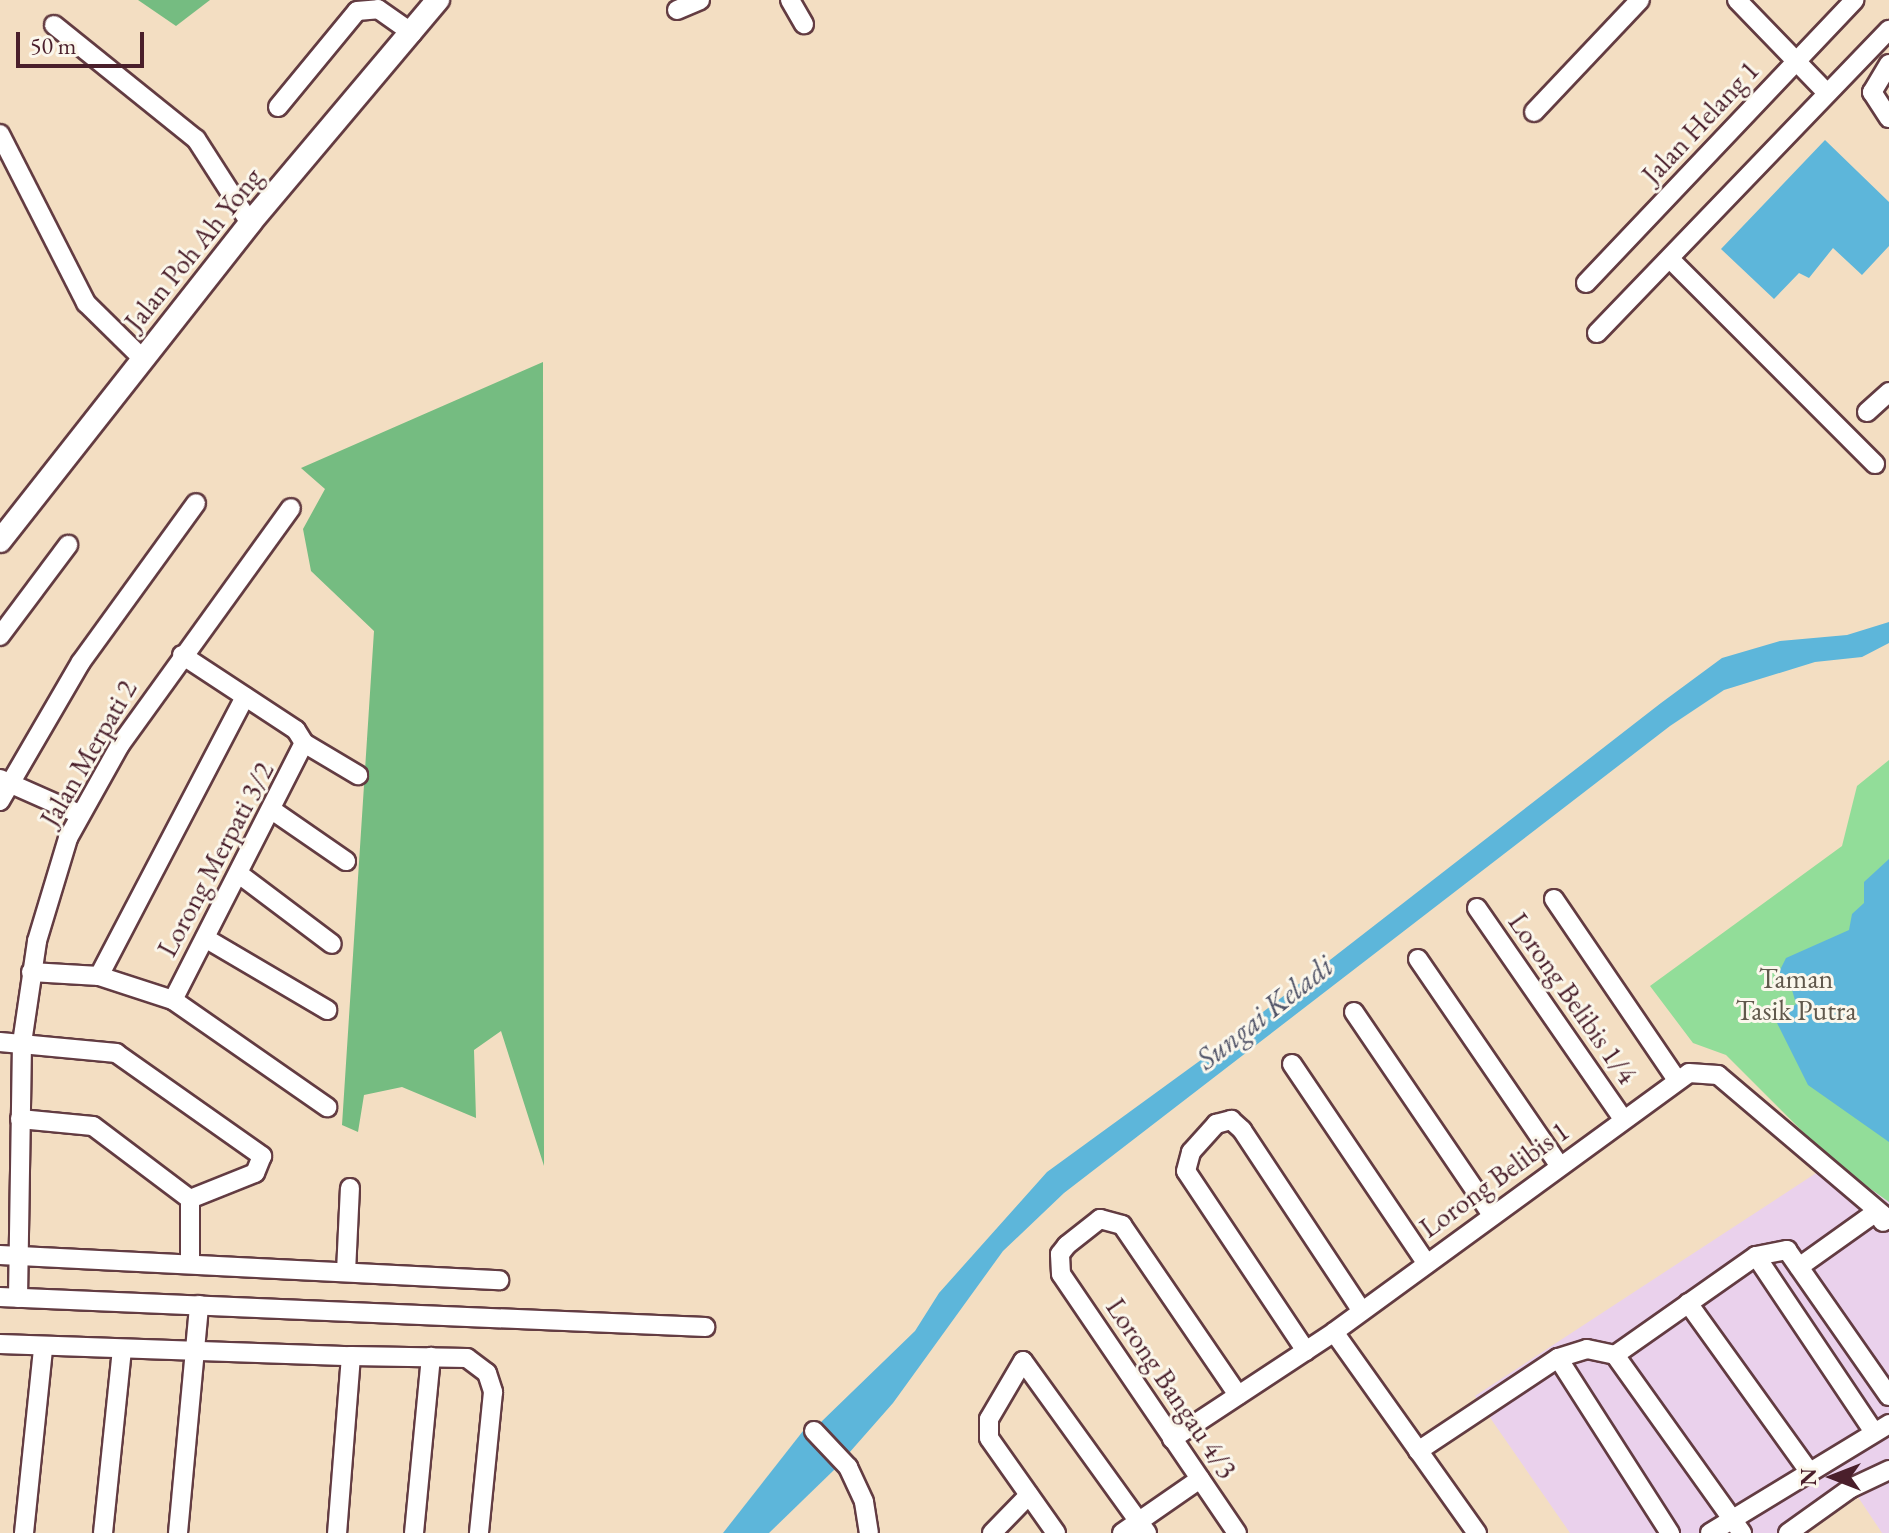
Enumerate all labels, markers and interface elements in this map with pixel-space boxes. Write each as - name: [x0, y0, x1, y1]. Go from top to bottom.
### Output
- scale bar: [20, 16, 148, 66]
- text: 50 m: [30, 30, 77, 61]
- street label: Jalan Helang 1: [1634, 53, 1766, 191]
- street label: Jalan Poh Ah Yong: [117, 161, 269, 337]
- street label: Jalan Merpati 2: [33, 674, 143, 832]
- street label: Lorong Merpati 3/2: [150, 756, 280, 962]
- street label: Lorong Belibis 1/4: [1502, 906, 1644, 1090]
- water label: Sungai Keladi: [1189, 948, 1341, 1078]
- park label: Taman Tasik Putra: [1735, 961, 1857, 1027]
- street label: Lorong Belibis 1: [1413, 1114, 1575, 1244]
- street label: Lorong Bangau 4/3: [1099, 1291, 1245, 1485]
- north arrow: [1793, 1437, 1873, 1517]
- text: N: [1794, 1468, 1823, 1486]

